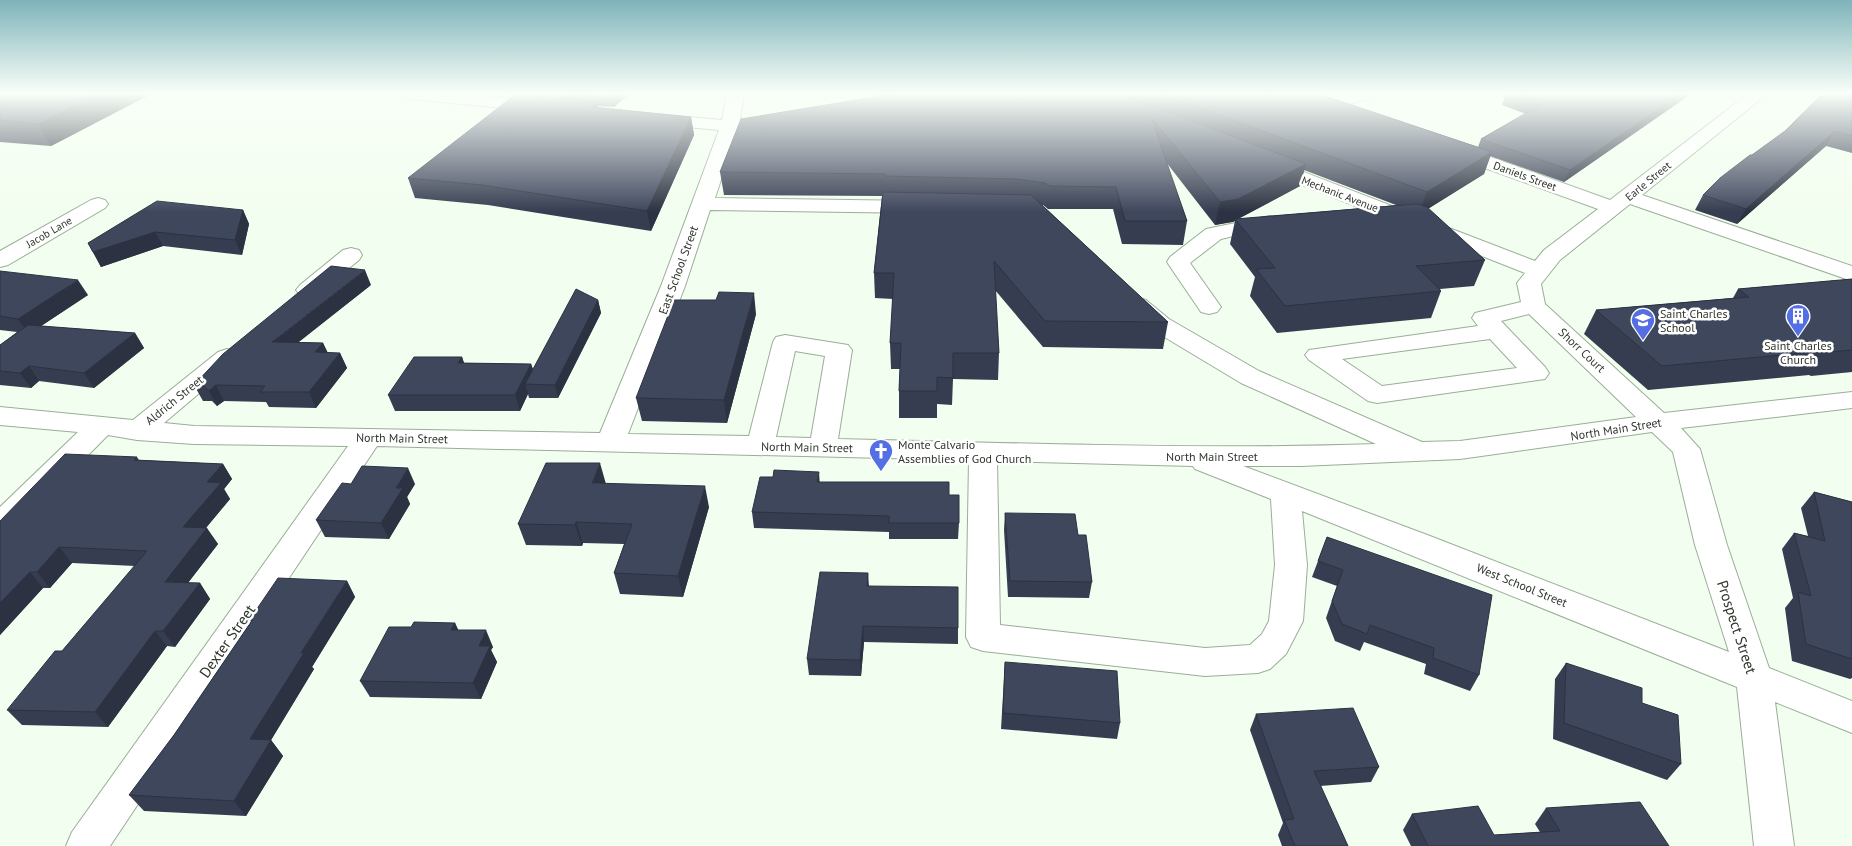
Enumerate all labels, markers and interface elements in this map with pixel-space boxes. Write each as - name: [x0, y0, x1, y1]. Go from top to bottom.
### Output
- street label: Daniels Street: [1492, 158, 1559, 194]
- street label: Earle Street: [1622, 158, 1674, 204]
- street label: Mechanic Avenue: [1300, 173, 1381, 215]
- street label: Jacob Lane: [23, 213, 75, 251]
- street label: East School Street: [655, 224, 701, 316]
- building icon: Saint Charles Church: [1785, 303, 1811, 337]
- place label: Saint Charles School: [1660, 306, 1727, 335]
- school or university icon: Saint Charles School: [1630, 307, 1656, 341]
- street label: Shorr Court: [1555, 325, 1609, 375]
- place label: Saint Charles Church: [1764, 338, 1832, 367]
- street label: Aldrich Street: [142, 372, 206, 428]
- street label: North Main Street: [1569, 414, 1663, 444]
- street label: North Main Street: [356, 430, 448, 446]
- place label: Monte Calvario Assemblies of God Church: [898, 437, 1031, 466]
- church icon: Monte Calvario Assemblies of God Church: [868, 438, 894, 472]
- street label: North Main Street: [761, 439, 853, 455]
- street label: North Main Street: [1166, 449, 1258, 464]
- street label: West School Street: [1474, 560, 1570, 610]
- street label: Prospect Street: [1713, 578, 1761, 676]
- street label: Dexter Street: [195, 601, 259, 681]

